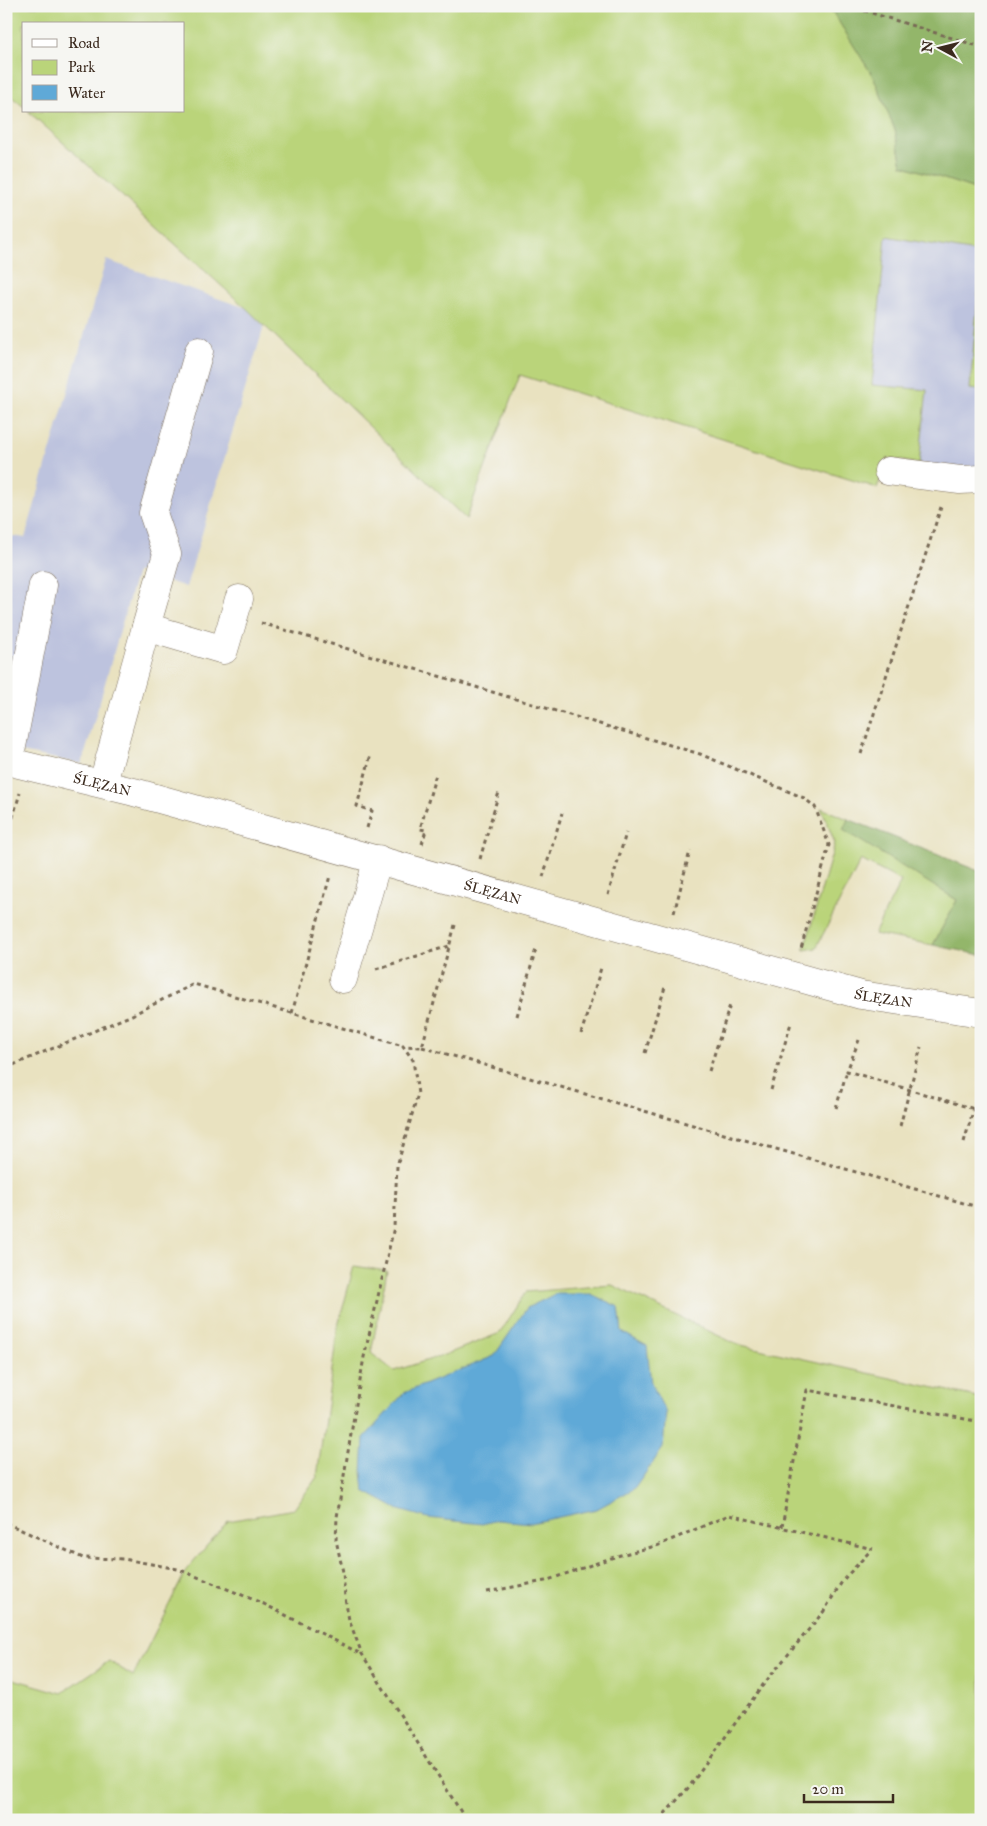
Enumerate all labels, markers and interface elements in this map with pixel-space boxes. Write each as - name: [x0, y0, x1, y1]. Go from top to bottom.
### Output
- legend: [22, 22, 185, 112]
- north arrow: [914, 22, 964, 72]
- text: Road: [68, 34, 100, 52]
- text: N: [918, 39, 937, 53]
- text: Park: [68, 58, 95, 76]
- text: Water: [68, 84, 105, 102]
- street label: ŚLĘZAN: [72, 767, 133, 799]
- street label: ŚLĘZAN: [462, 874, 523, 908]
- street label: ŚLĘZAN: [852, 983, 914, 1011]
- scale bar: [804, 1771, 893, 1803]
- text: 20 m: [812, 1780, 844, 1798]

